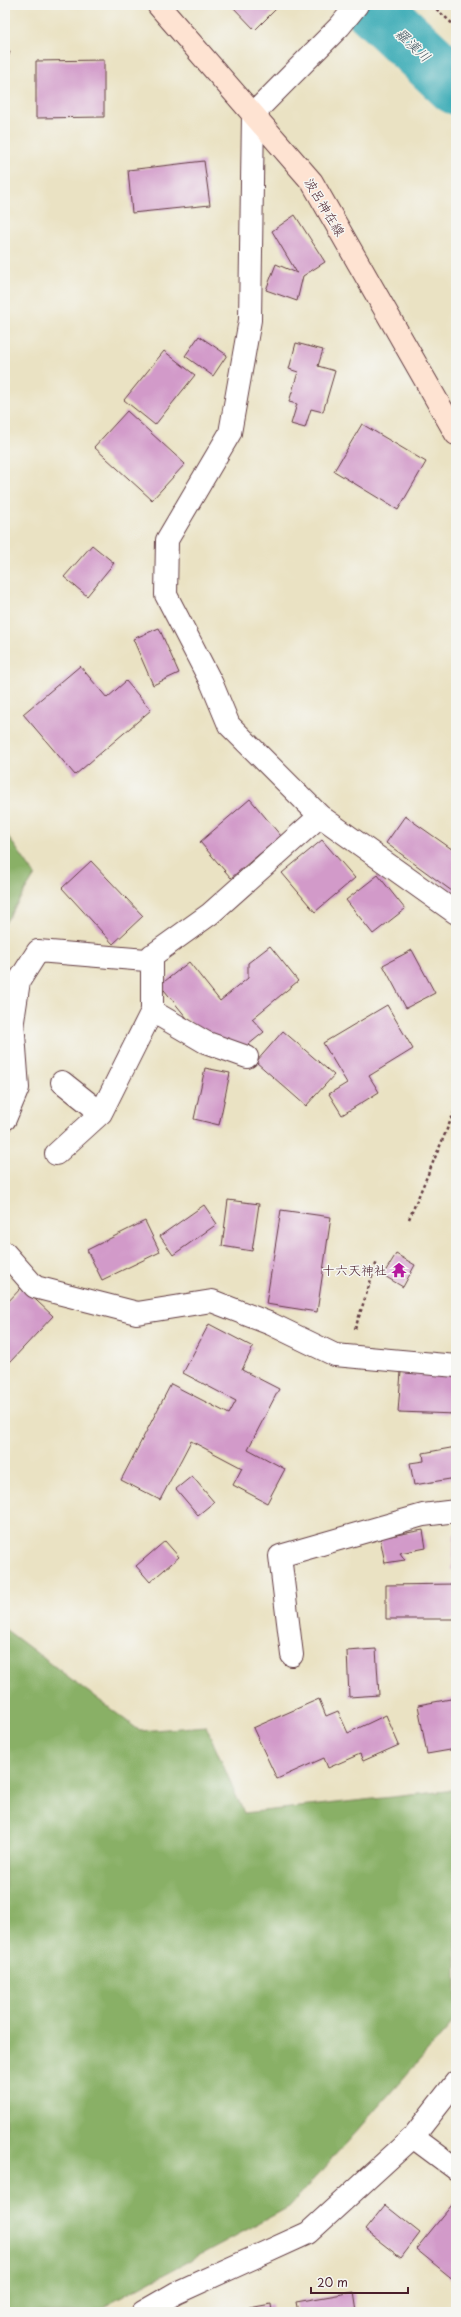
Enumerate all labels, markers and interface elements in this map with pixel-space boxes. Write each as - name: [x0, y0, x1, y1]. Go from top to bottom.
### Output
- water label: 羅漢川: [391, 23, 436, 67]
- street label: 波呂神在線: [301, 174, 351, 240]
- place label: 十六天神社: [322, 1260, 387, 1279]
- temple icon: 十六天神社: [390, 1261, 408, 1279]
- scale bar: [311, 2269, 408, 2295]
- text: 20 m: [317, 2273, 348, 2291]

